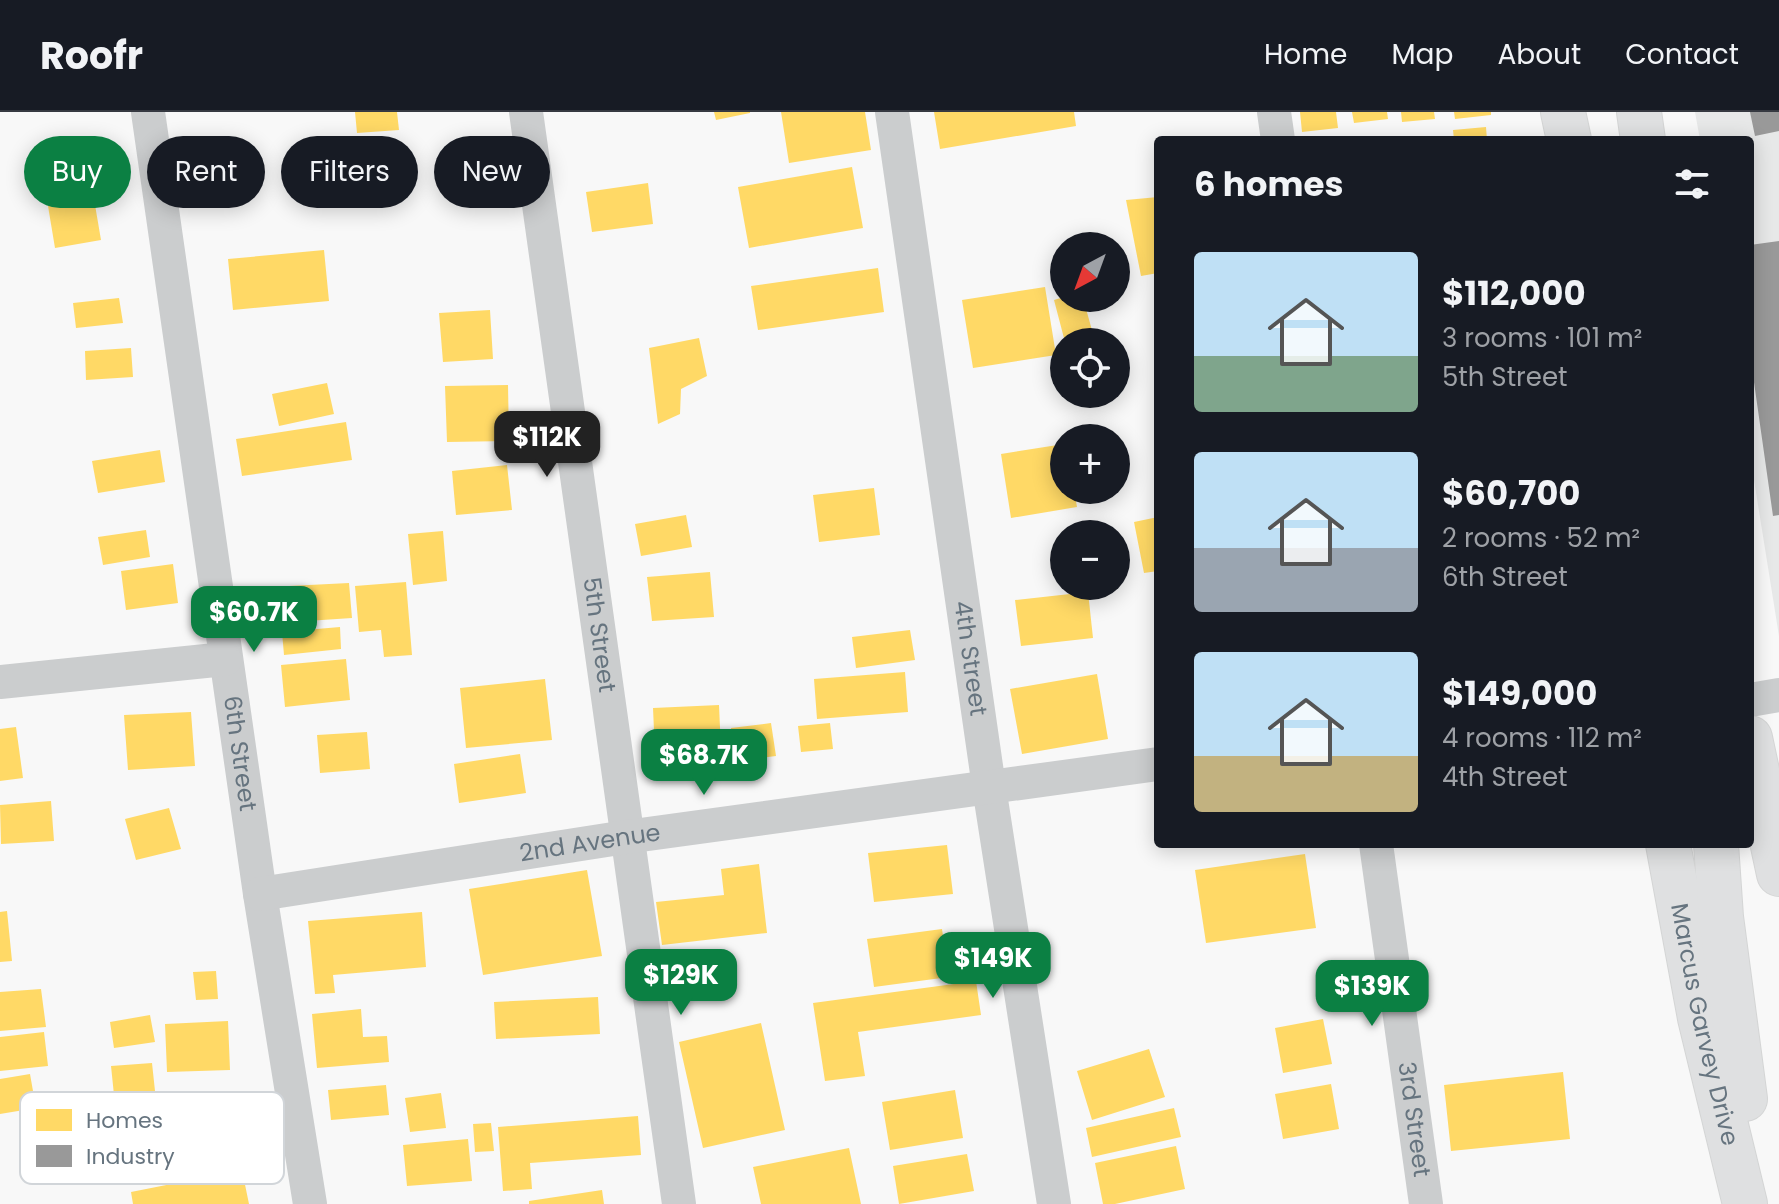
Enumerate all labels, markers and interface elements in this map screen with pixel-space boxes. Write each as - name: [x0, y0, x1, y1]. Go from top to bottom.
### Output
- text: Roofr: [40, 29, 143, 82]
- text: Home: [1264, 35, 1347, 74]
- text: Map: [1391, 35, 1453, 74]
- text: About: [1497, 35, 1581, 74]
- text: Contact: [1625, 35, 1739, 74]
- chip: Buy: [24, 136, 131, 208]
- chip: Rent: [147, 136, 265, 208]
- chip: Filters: [281, 136, 418, 208]
- chip: New: [434, 136, 550, 208]
- text: 6 homes: [1194, 160, 1343, 208]
- icon: filters: [1670, 162, 1714, 206]
- north arrow: [1050, 232, 1130, 312]
- map controls: [1050, 232, 1130, 600]
- text: $112,000: [1442, 269, 1586, 317]
- icon: home: [1258, 284, 1354, 380]
- text: 3 rooms · 101 m²: [1442, 320, 1642, 356]
- button: locate: [1050, 328, 1130, 408]
- text: 5th Street: [1442, 359, 1568, 395]
- pin: $112K: [491, 411, 603, 479]
- text: $112K: [512, 419, 582, 455]
- button: +: [1050, 424, 1130, 504]
- text: $60,700: [1442, 469, 1580, 517]
- icon: home: [1258, 484, 1354, 580]
- button: −: [1050, 520, 1130, 600]
- text: 2 rooms · 52 m²: [1442, 520, 1640, 556]
- text: 6th Street: [1442, 559, 1568, 595]
- street label: 5th Street: [575, 575, 624, 695]
- pin: $60.7K: [189, 586, 319, 654]
- text: $60.7K: [209, 594, 299, 630]
- street label: 4th Street: [946, 599, 996, 718]
- text: $149,000: [1442, 669, 1597, 717]
- icon: home: [1258, 684, 1354, 780]
- street label: 6th Street: [216, 694, 265, 813]
- text: 4 rooms · 112 m²: [1442, 720, 1642, 756]
- pin: $68.7K: [639, 729, 769, 797]
- text: $68.7K: [659, 737, 749, 773]
- text: 4th Street: [1442, 759, 1568, 795]
- street label: 2nd Avenue: [517, 815, 662, 869]
- street label: Marcus Garvey Drive: [1663, 900, 1747, 1149]
- pin: $149K: [937, 932, 1049, 1000]
- text: $149K: [954, 940, 1032, 976]
- pin: $129K: [625, 949, 737, 1017]
- text: $129K: [643, 957, 719, 993]
- pin: $139K: [1316, 960, 1428, 1028]
- text: $139K: [1334, 968, 1410, 1004]
- street label: 3rd Street: [1390, 1060, 1439, 1179]
- legend: [20, 1092, 284, 1184]
- text: Homes: [86, 1105, 163, 1136]
- text: Industry: [86, 1141, 175, 1172]

